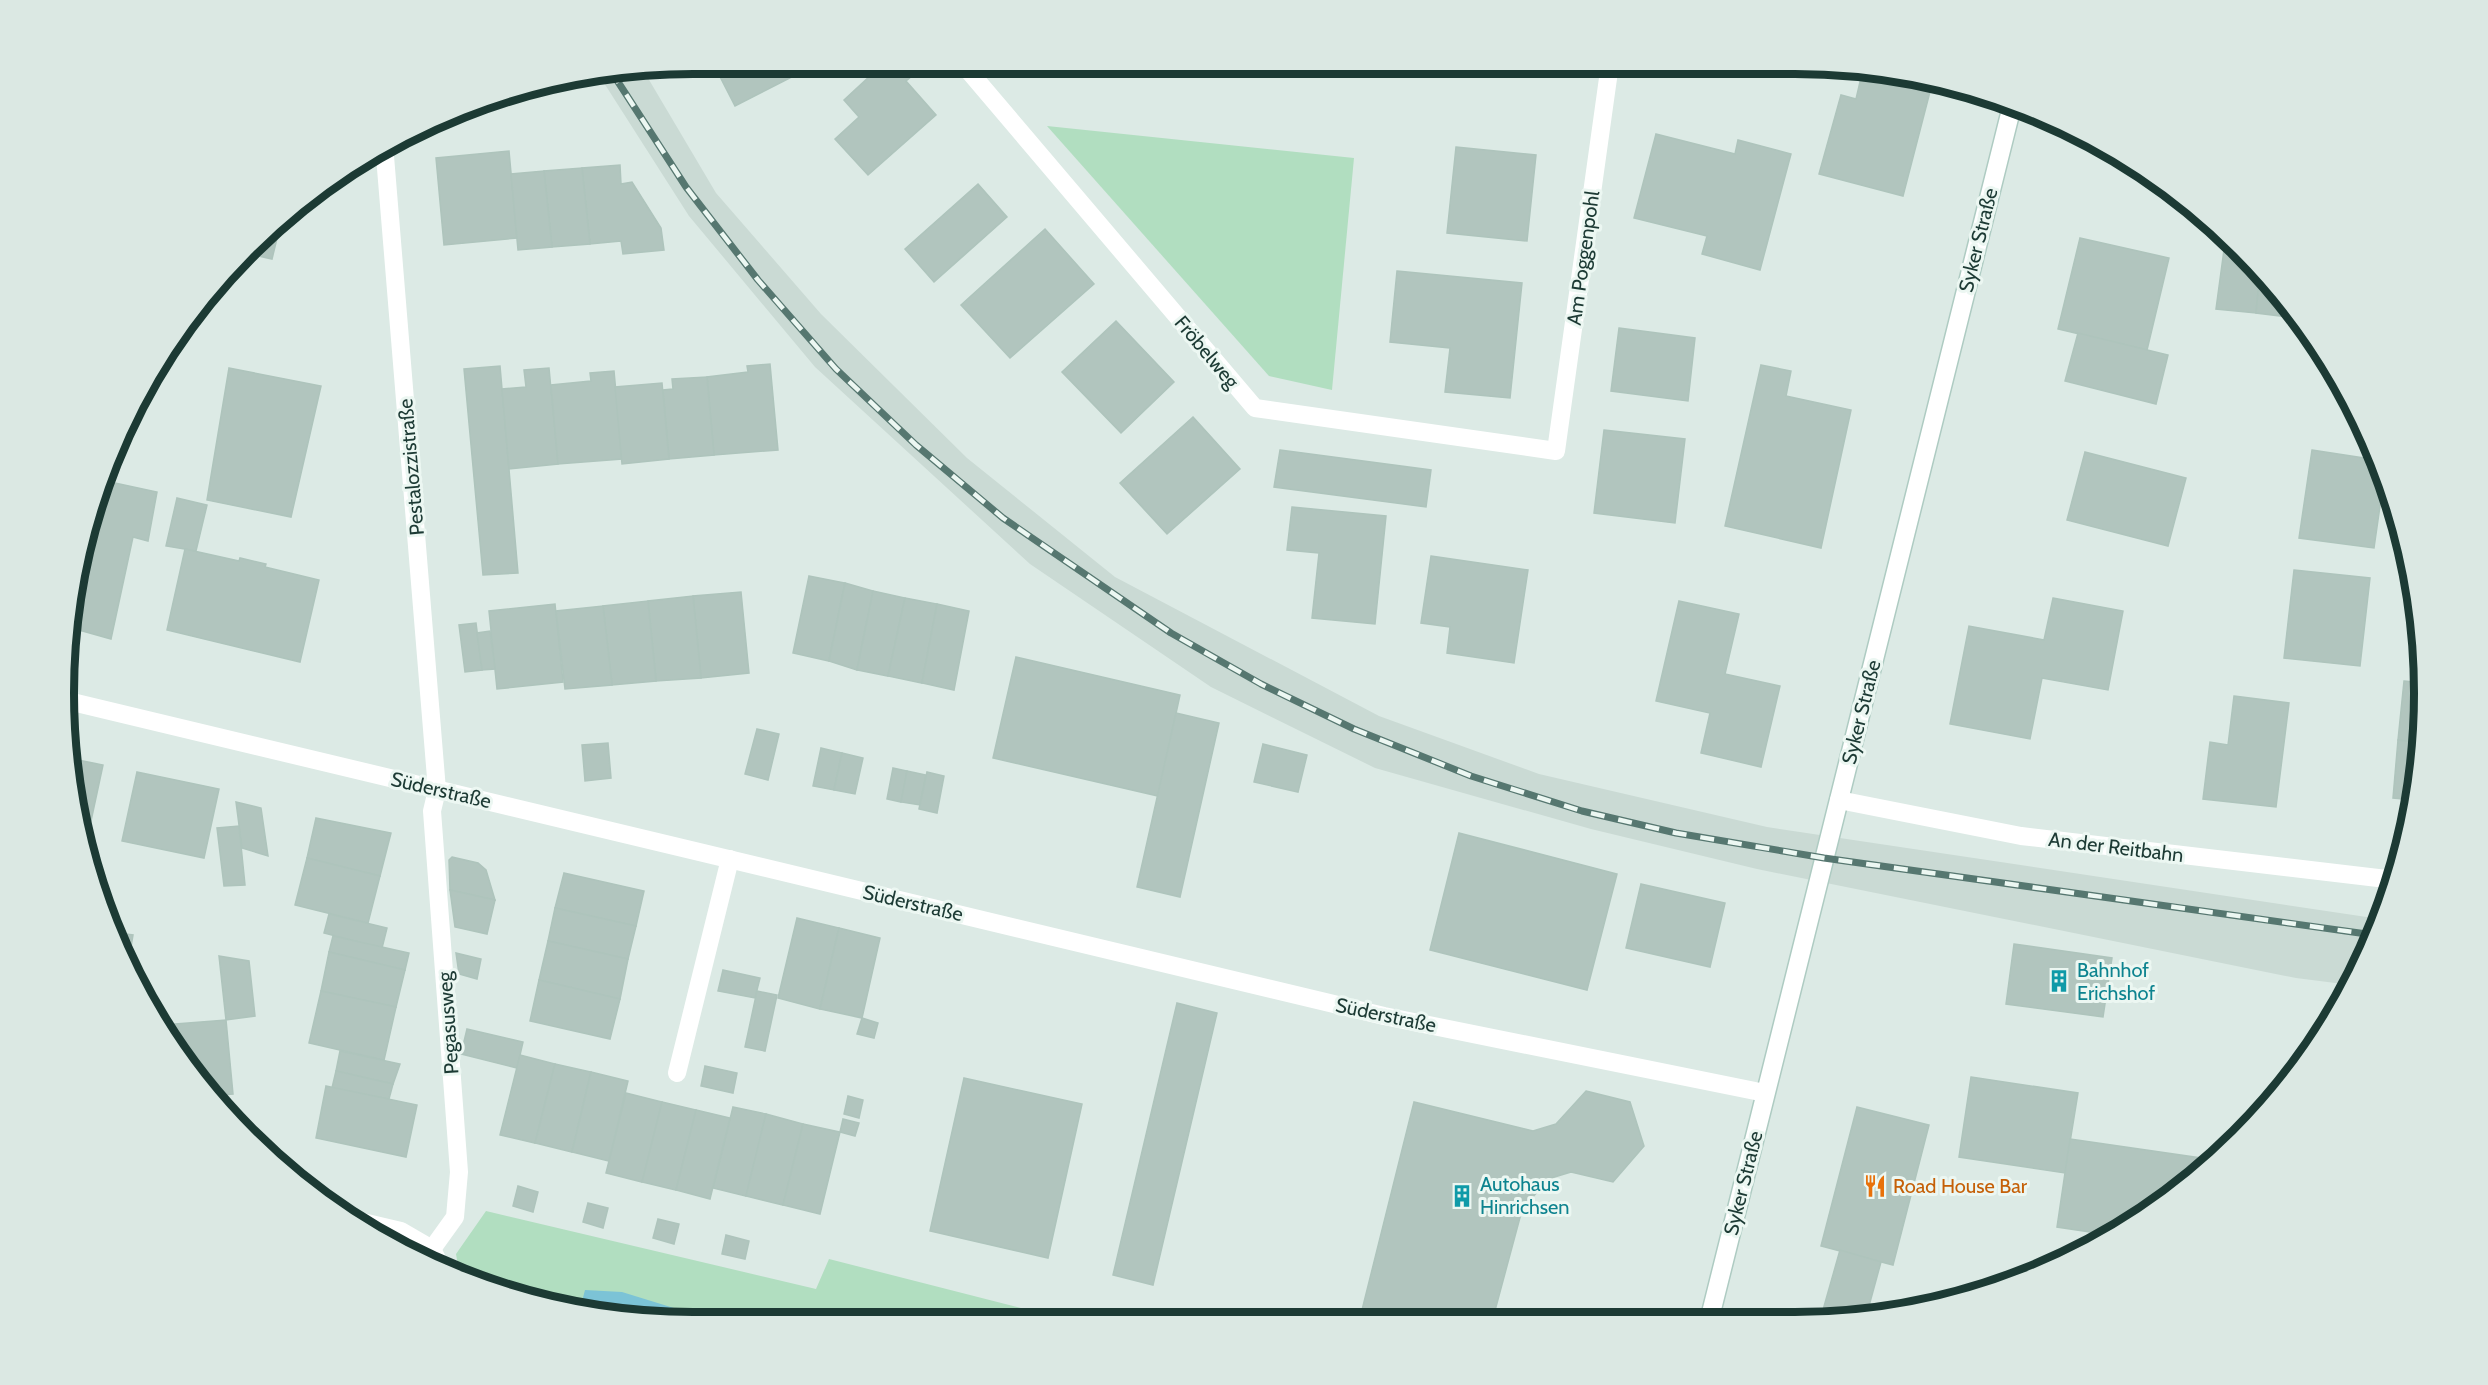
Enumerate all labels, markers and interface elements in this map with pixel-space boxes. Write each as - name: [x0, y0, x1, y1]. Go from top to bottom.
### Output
- street label: Syker Straße: [1953, 185, 2003, 295]
- street label: Am Poggenpohl: [1562, 189, 1604, 327]
- street label: Fröbelweg: [1170, 311, 1245, 394]
- street label: Pestalozzistraße: [393, 398, 429, 536]
- street label: Syker Straße: [1836, 657, 1886, 767]
- street label: Süderstraße: [389, 767, 493, 813]
- street label: An der Reitbahn: [2047, 827, 2185, 867]
- street label: Süderstraße: [861, 880, 965, 926]
- place label: Bahnhof Erichshof: [2077, 958, 2155, 1005]
- building icon: Bahnhof Erichshof: [2046, 968, 2072, 994]
- street label: Pegasusweg: [432, 970, 464, 1075]
- street label: Süderstraße: [1334, 993, 1438, 1037]
- street label: Syker Straße: [1718, 1128, 1768, 1238]
- place label: Autohaus Hinrichsen: [1480, 1172, 1570, 1219]
- restaurant icon: Road House Bar: [1862, 1173, 1888, 1199]
- place label: Road House Bar: [1893, 1174, 2028, 1198]
- building icon: Autohaus Hinrichsen: [1449, 1183, 1475, 1209]

